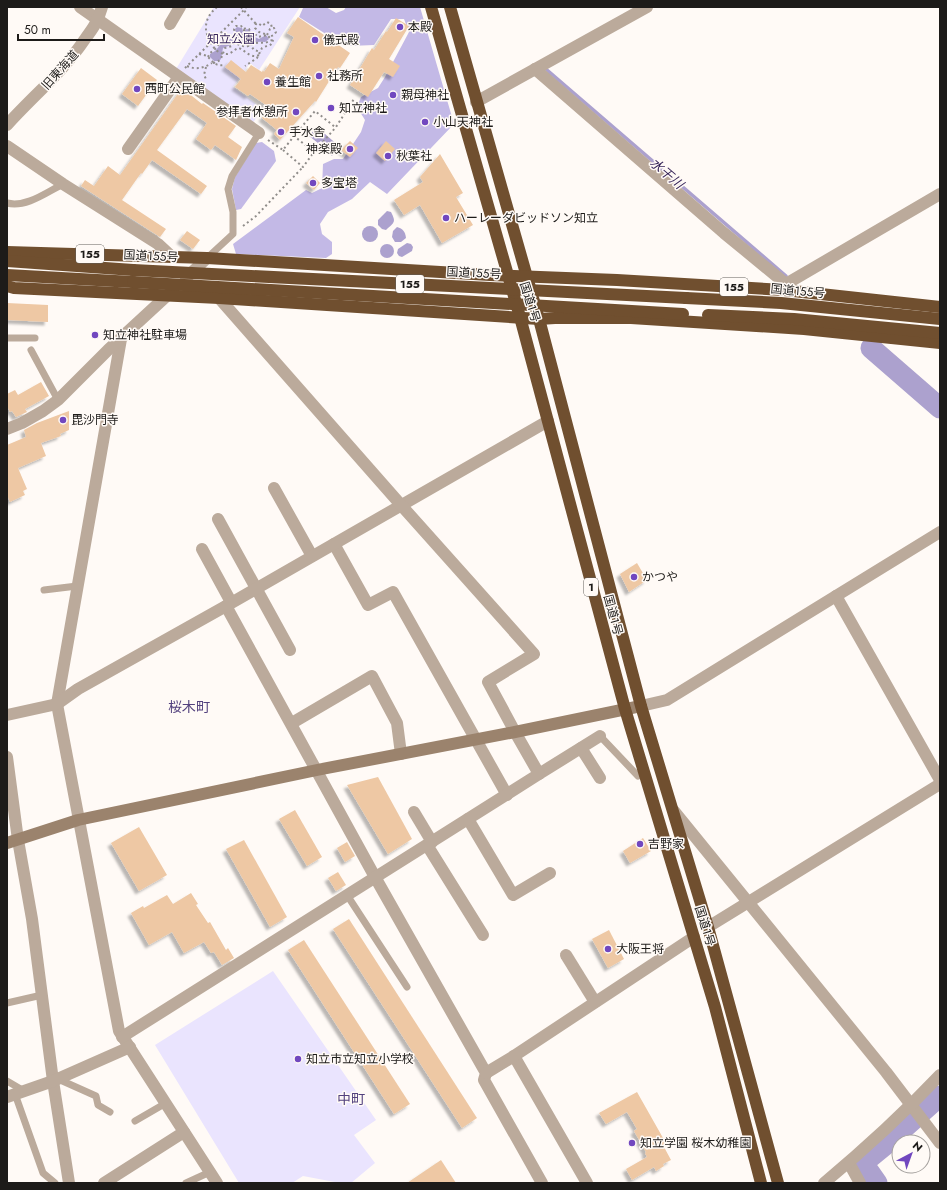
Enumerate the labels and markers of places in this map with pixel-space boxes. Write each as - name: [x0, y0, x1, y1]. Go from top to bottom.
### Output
- place label: 本殿: [408, 18, 432, 36]
- marker: 本殿: [395, 22, 405, 32]
- place label: 儀式殿: [323, 31, 359, 49]
- marker: 儀式殿: [310, 35, 320, 45]
- place label: 社務所: [327, 67, 363, 85]
- marker: 社務所: [314, 71, 324, 81]
- place label: 養生館: [275, 73, 311, 91]
- marker: 養生館: [262, 77, 272, 87]
- place label: 西町公民館: [145, 80, 205, 98]
- marker: 西町公民館: [132, 84, 142, 94]
- place label: 親母神社: [401, 86, 449, 104]
- marker: 親母神社: [388, 90, 398, 100]
- place label: 知立神社: [339, 99, 387, 117]
- place label: 参拝者休憩所: [216, 103, 288, 121]
- marker: 知立神社: [326, 103, 336, 113]
- marker: 参拝者休憩所: [291, 107, 301, 117]
- place label: 小山天神社: [433, 113, 493, 131]
- marker: 小山天神社: [420, 117, 430, 127]
- place label: 手水舎: [289, 123, 325, 141]
- marker: 手水舎: [276, 127, 286, 137]
- place label: 神楽殿: [306, 140, 342, 158]
- marker: 神楽殿: [345, 144, 355, 154]
- place label: 秋葉社: [396, 147, 432, 165]
- marker: 秋葉社: [383, 151, 393, 161]
- place label: 多宝塔: [321, 174, 357, 192]
- marker: 多宝塔: [308, 178, 318, 188]
- place label: ハーレーダビッドソン知立: [454, 209, 598, 227]
- marker: ハーレーダビッドソン知立: [441, 213, 451, 223]
- place label: 知立神社駐車場: [103, 326, 187, 344]
- marker: 知立神社駐車場: [90, 330, 100, 340]
- place label: 毘沙門寺: [71, 411, 119, 429]
- marker: 毘沙門寺: [58, 415, 68, 425]
- place label: かつや: [642, 568, 678, 586]
- marker: かつや: [629, 572, 639, 582]
- place label: 吉野家: [648, 835, 684, 853]
- marker: 吉野家: [635, 839, 645, 849]
- place label: 大阪王将: [616, 940, 664, 958]
- marker: 大阪王将: [603, 944, 613, 954]
- place label: 知立市立知立小学校: [306, 1050, 414, 1068]
- marker: 知立市立知立小学校: [293, 1054, 303, 1064]
- place label: 知立学園 桜木幼稚園: [640, 1134, 752, 1152]
- marker: 知立学園 桜木幼稚園: [627, 1138, 637, 1148]

